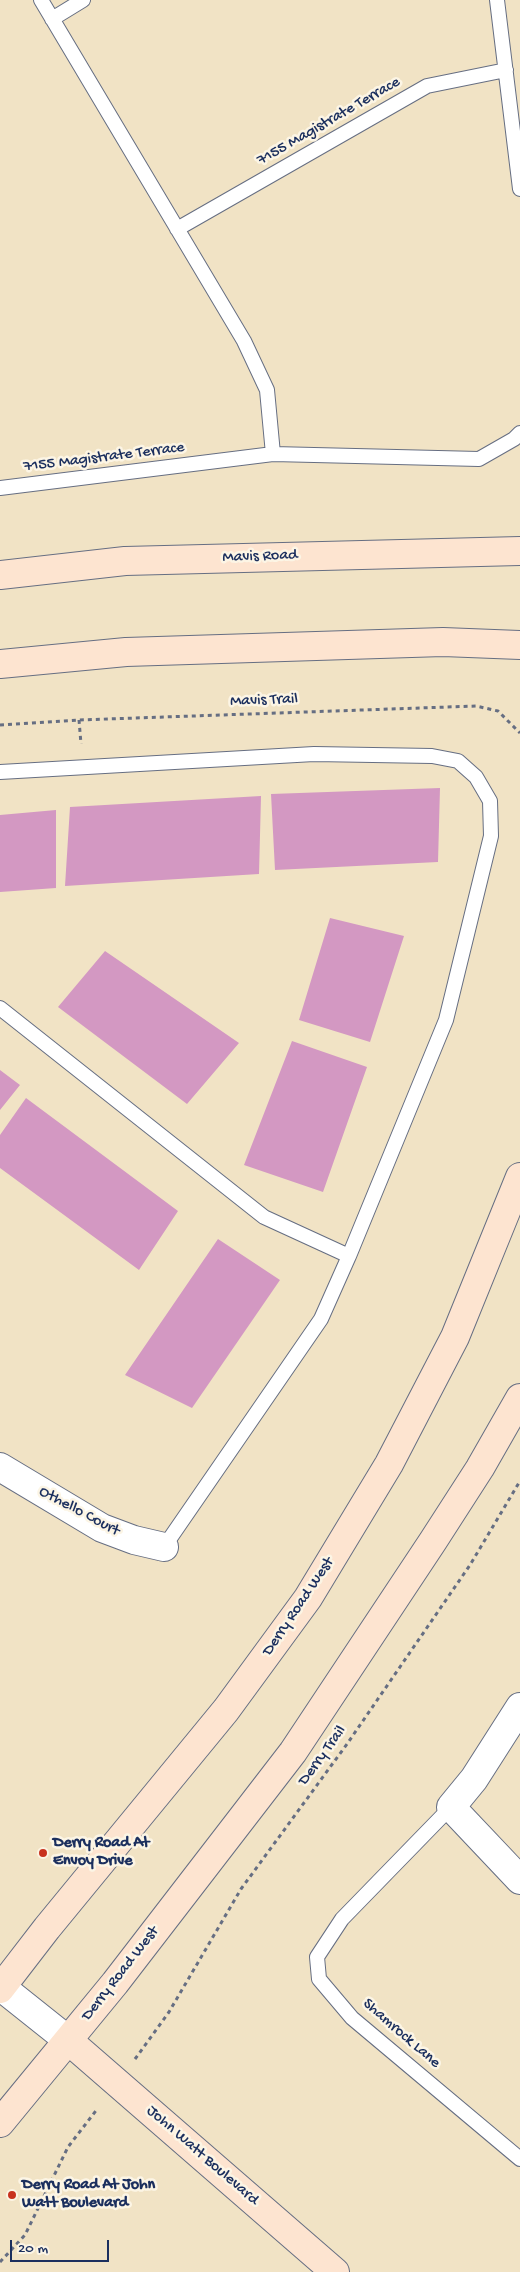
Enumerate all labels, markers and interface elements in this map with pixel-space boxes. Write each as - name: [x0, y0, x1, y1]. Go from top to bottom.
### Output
- street label: 7155 Magistrate Terrace: [254, 73, 404, 171]
- street label: 7155 Magistrate Terrace: [23, 439, 185, 477]
- street label: Mavis Road: [222, 546, 298, 568]
- street label: Mavis Trail: [230, 690, 298, 712]
- street label: Othello Court: [35, 1483, 123, 1541]
- street label: Derry Road West: [259, 1554, 339, 1660]
- street label: Derry Trail: [295, 1722, 351, 1790]
- place label: Derry Road At Envoy Drive: [53, 1834, 149, 1872]
- marker: Derry Road At Envoy Drive: [37, 1847, 49, 1859]
- street label: Derry Road West: [78, 1923, 164, 2025]
- street label: Shamrock Lane: [358, 1995, 444, 2073]
- street label: John Watt Boulevard: [142, 2102, 262, 2210]
- place label: Derry Road At John Watt Boulevard: [22, 2176, 155, 2214]
- marker: Derry Road At John Watt Boulevard: [6, 2189, 18, 2201]
- scale bar: [12, 2230, 111, 2262]
- text: 20 m: [18, 2240, 48, 2258]

